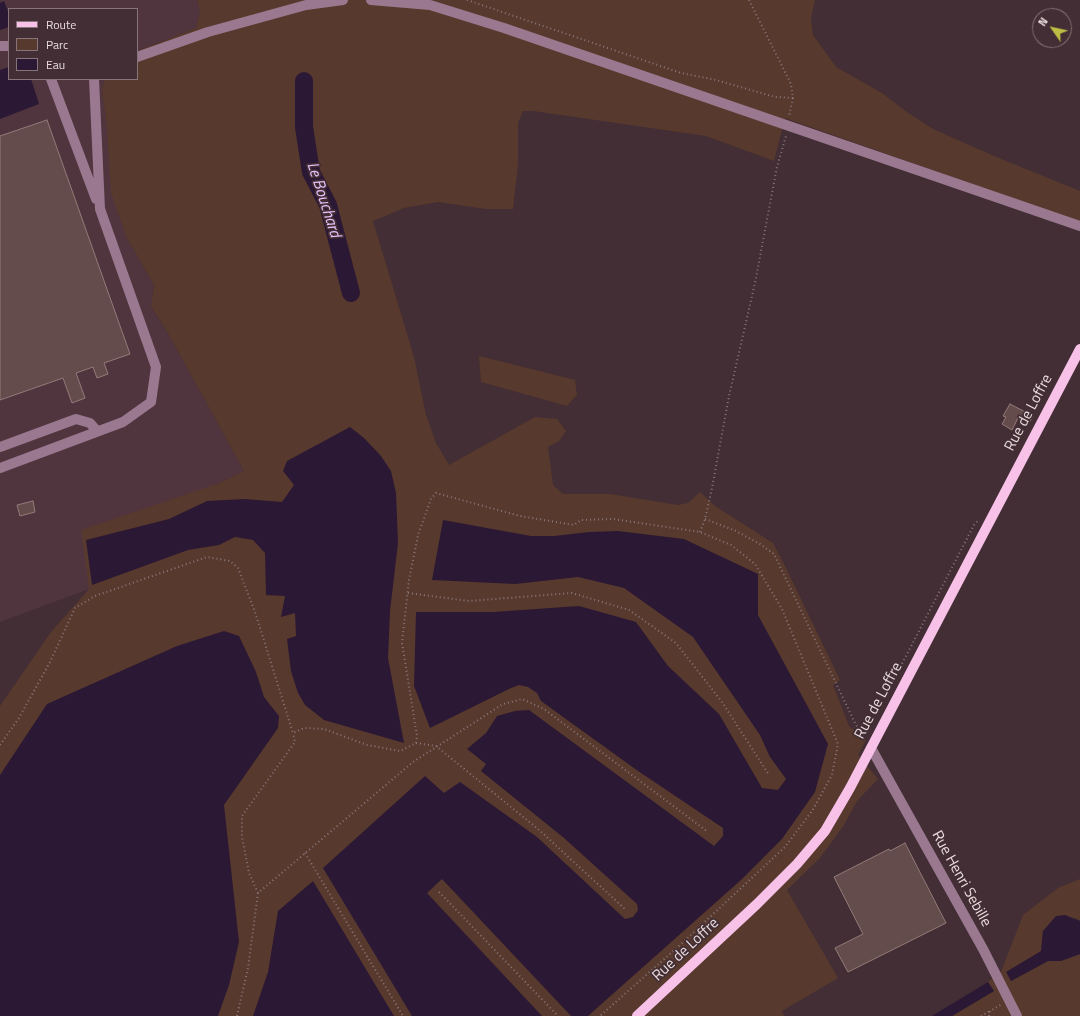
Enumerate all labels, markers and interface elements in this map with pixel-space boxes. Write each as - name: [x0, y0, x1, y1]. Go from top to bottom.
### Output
- legend: [8, 8, 138, 80]
- north arrow: [1032, 8, 1072, 48]
- text: N: [1034, 14, 1052, 29]
- text: Route: [46, 15, 76, 34]
- text: Parc: [46, 35, 68, 54]
- text: Eau: [46, 55, 65, 74]
- water label: Le Bouchard: [302, 160, 344, 240]
- street label: Rue de Loffre: [1001, 372, 1057, 454]
- street label: Rue de Loffre: [851, 660, 907, 742]
- street label: Rue Henri Sebille: [927, 828, 995, 930]
- street label: Rue de Loffre: [649, 915, 723, 985]

